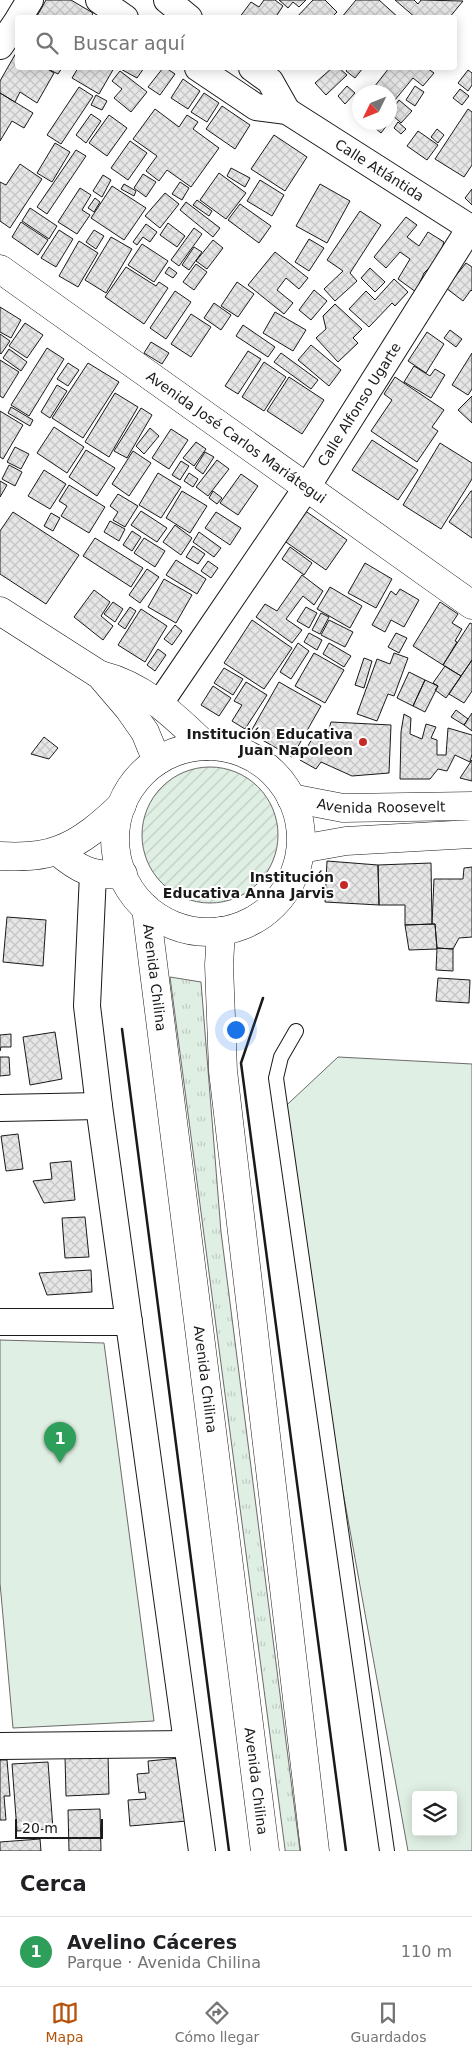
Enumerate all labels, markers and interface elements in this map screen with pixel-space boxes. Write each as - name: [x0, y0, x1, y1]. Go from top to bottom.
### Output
- search box: [15, 15, 457, 70]
- icon: search: [33, 29, 61, 57]
- text: Buscar aquí: [73, 32, 185, 54]
- north arrow: [352, 85, 397, 130]
- street label: Calle Atlántida: [332, 136, 427, 204]
- street label: Calle Alfonso Ugarte: [314, 339, 404, 469]
- street label: Avenida José Carlos Mariátegui: [143, 368, 329, 506]
- place label: Institución Educativa Juan Napoleon: [186, 726, 353, 758]
- marker: Institución Educativa Juan Napoleon: [357, 736, 369, 748]
- street label: Avenida Roosevelt: [316, 795, 446, 816]
- place label: Institución Educativa Anna Jarvis: [163, 869, 334, 901]
- marker: Institución Educativa Anna Jarvis: [338, 879, 350, 891]
- street label: Avenida Chilina: [140, 923, 169, 1032]
- your location: [223, 1017, 249, 1043]
- street label: Avenida Chilina: [191, 1325, 220, 1434]
- pin: 1: [44, 1422, 76, 1463]
- street label: Avenida Chilina: [241, 1726, 271, 1836]
- map controls: [412, 1791, 457, 1836]
- button: layers: [412, 1791, 457, 1836]
- scale bar: [15, 1816, 102, 1839]
- text: 20 m: [22, 1820, 58, 1836]
- text: Cerca: [20, 1872, 87, 1896]
- text: Avelino Cáceres: [67, 1931, 237, 1953]
- text: 1: [30, 1942, 42, 1961]
- text: 110 m: [401, 1942, 452, 1961]
- text: Parque · Avenida Chilina: [67, 1953, 261, 1972]
- tab: Mapa: [46, 1999, 84, 2045]
- tab: Cómo llegar: [175, 1999, 259, 2045]
- tab: Guardados: [350, 1999, 426, 2045]

